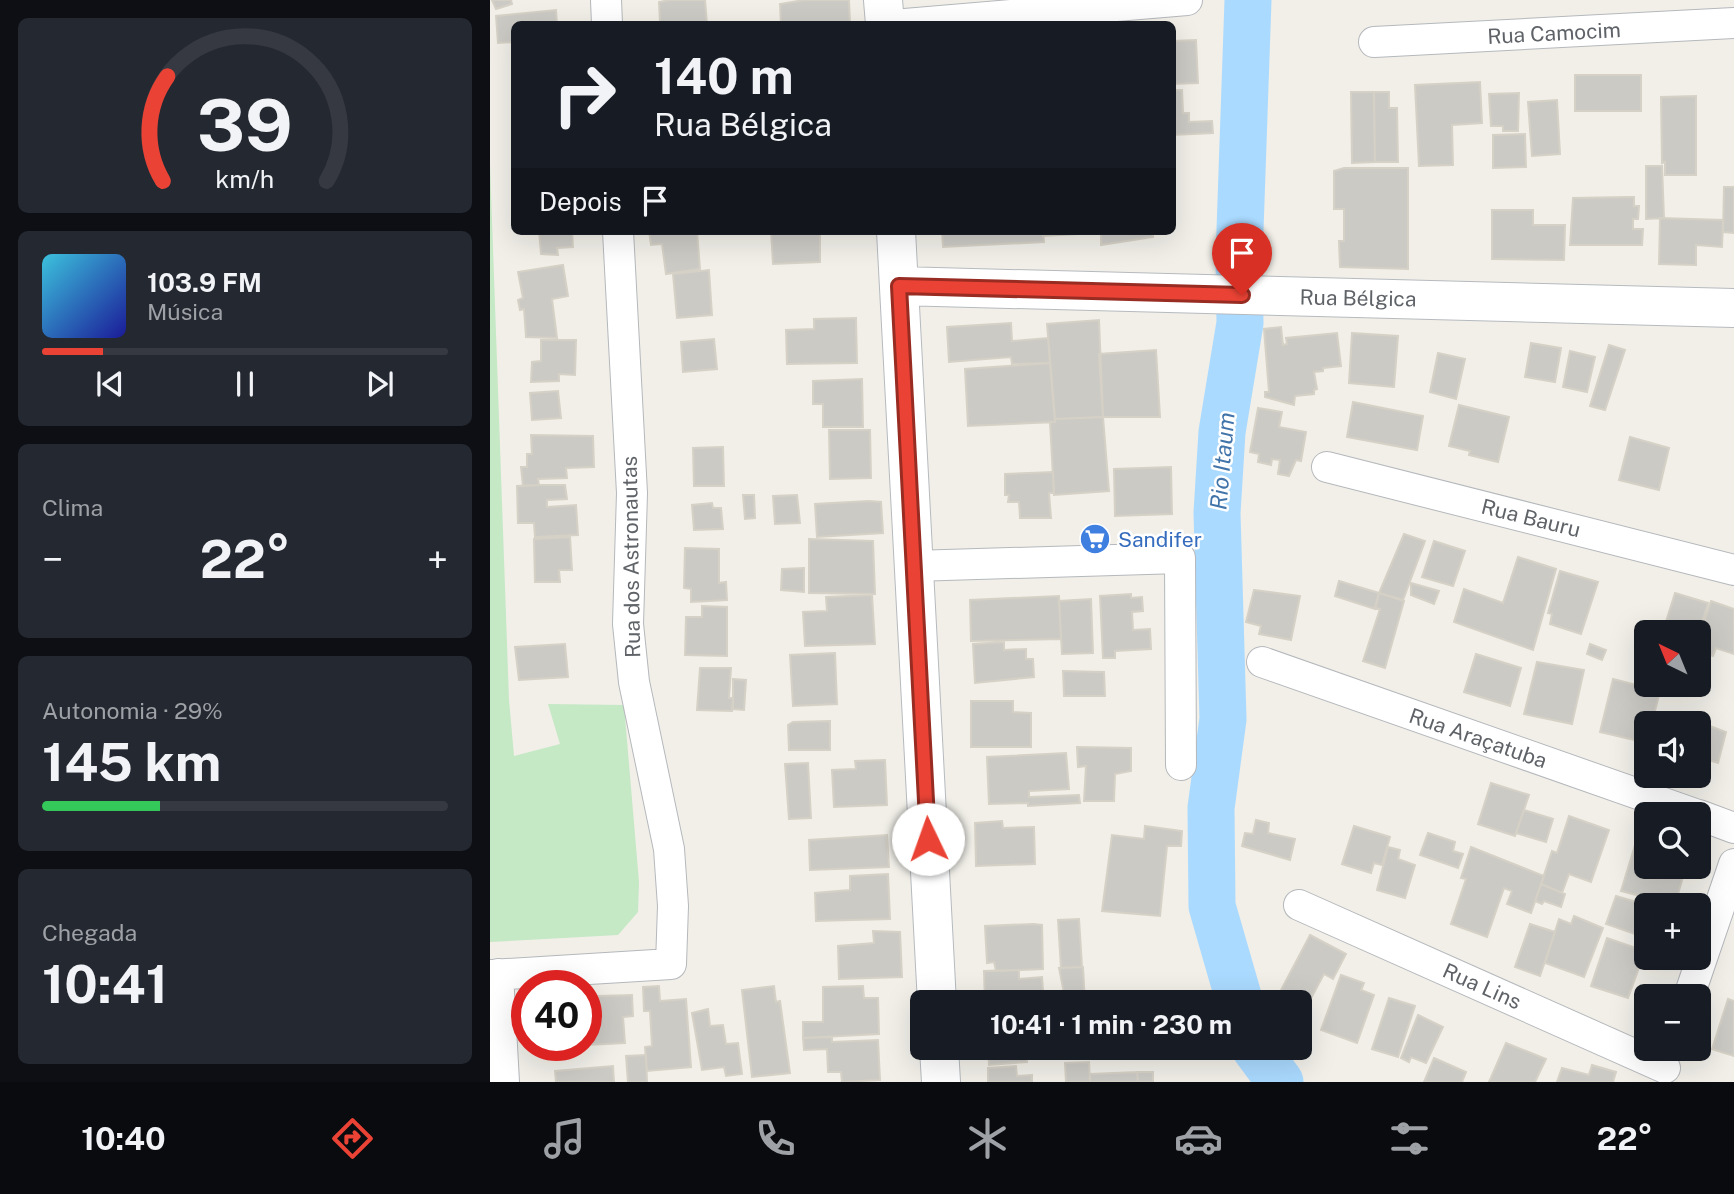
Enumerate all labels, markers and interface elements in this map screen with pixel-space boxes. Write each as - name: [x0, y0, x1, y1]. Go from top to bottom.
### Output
- street label: Rua Camocim: [1487, 17, 1621, 49]
- text: 140 m: [654, 47, 794, 105]
- icon: right: [539, 49, 630, 140]
- text: 39: [197, 83, 293, 168]
- text: Rua Bélgica: [654, 106, 832, 143]
- text: km/h: [216, 164, 274, 194]
- icon: arrive: [636, 182, 674, 220]
- text: Depois: [539, 186, 622, 217]
- pin: [1212, 223, 1272, 295]
- icon: arrive: [1223, 234, 1261, 272]
- text: 103.9 FM: [147, 267, 262, 298]
- street label: Rua Bélgica: [1299, 284, 1417, 312]
- text: Música: [147, 298, 223, 325]
- icon: previous: [91, 365, 129, 403]
- icon: pause: [226, 365, 264, 403]
- icon: next: [361, 365, 399, 403]
- water label: Rio Itaum: [1204, 411, 1240, 511]
- street label: Rua dos Astronautas: [617, 456, 645, 658]
- text: Clima: [42, 494, 103, 521]
- street label: Rua Bauru: [1479, 494, 1583, 542]
- supermarket icon: Sandifer: [1078, 522, 1112, 556]
- place label: Sandifer: [1118, 527, 1202, 552]
- text: 22°: [200, 529, 290, 590]
- text: −: [42, 537, 63, 582]
- text: +: [427, 537, 448, 582]
- north arrow: [1634, 620, 1712, 696]
- map controls: [1634, 620, 1711, 1061]
- text: Autonomia · 29%: [42, 697, 223, 724]
- street label: Rua Araçatuba: [1406, 703, 1550, 773]
- button: sound: [1634, 711, 1711, 788]
- text: 145 km: [42, 732, 221, 793]
- position arrow: [891, 802, 965, 876]
- button: search: [1634, 802, 1711, 879]
- button: +: [1634, 893, 1711, 970]
- text: Chegada: [42, 919, 137, 946]
- text: 10:41: [42, 954, 168, 1015]
- street label: Rua Lins: [1439, 958, 1525, 1014]
- speed limit sign: 40: [511, 970, 602, 1061]
- button: −: [1634, 984, 1711, 1061]
- text: 10:41 · 1 min · 230 m: [990, 1009, 1232, 1040]
- icon: directions: [328, 1114, 377, 1163]
- icon: music: [540, 1114, 589, 1163]
- icon: phone: [751, 1114, 800, 1163]
- icon: climate: [963, 1114, 1012, 1163]
- icon: car: [1174, 1114, 1223, 1163]
- icon: filters: [1385, 1114, 1434, 1163]
- text: 10:40: [81, 1120, 166, 1157]
- text: 22°: [1597, 1120, 1653, 1157]

